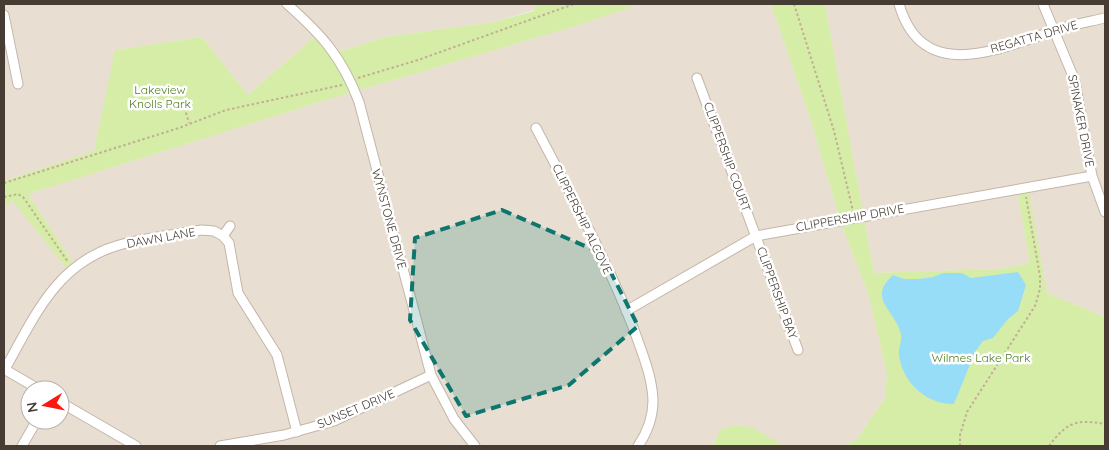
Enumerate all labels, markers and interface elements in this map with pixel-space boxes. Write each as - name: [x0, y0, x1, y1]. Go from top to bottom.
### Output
- street label: REGATTA DRIVE: [988, 17, 1079, 56]
- street label: SPINAKER DRIVE: [1065, 73, 1098, 169]
- park label: Lakeview Knolls Park: [129, 82, 191, 111]
- street label: CLIPPERSHIP COURT: [701, 100, 754, 214]
- street label: CLIPPERSHIP ALCOVE: [549, 161, 616, 277]
- street label: WYNSTONE DRIVE: [369, 167, 410, 271]
- street label: CLIPPERSHIP DRIVE: [795, 201, 905, 234]
- street label: DAWN LANE: [125, 224, 197, 251]
- street label: CLIPPERSHIP BAY: [754, 245, 801, 341]
- park label: Wilmes Lake Park: [932, 350, 1030, 365]
- north arrow: [20, 380, 70, 430]
- street label: SUNSET DRIVE: [315, 385, 397, 432]
- text: N: [22, 401, 42, 414]

